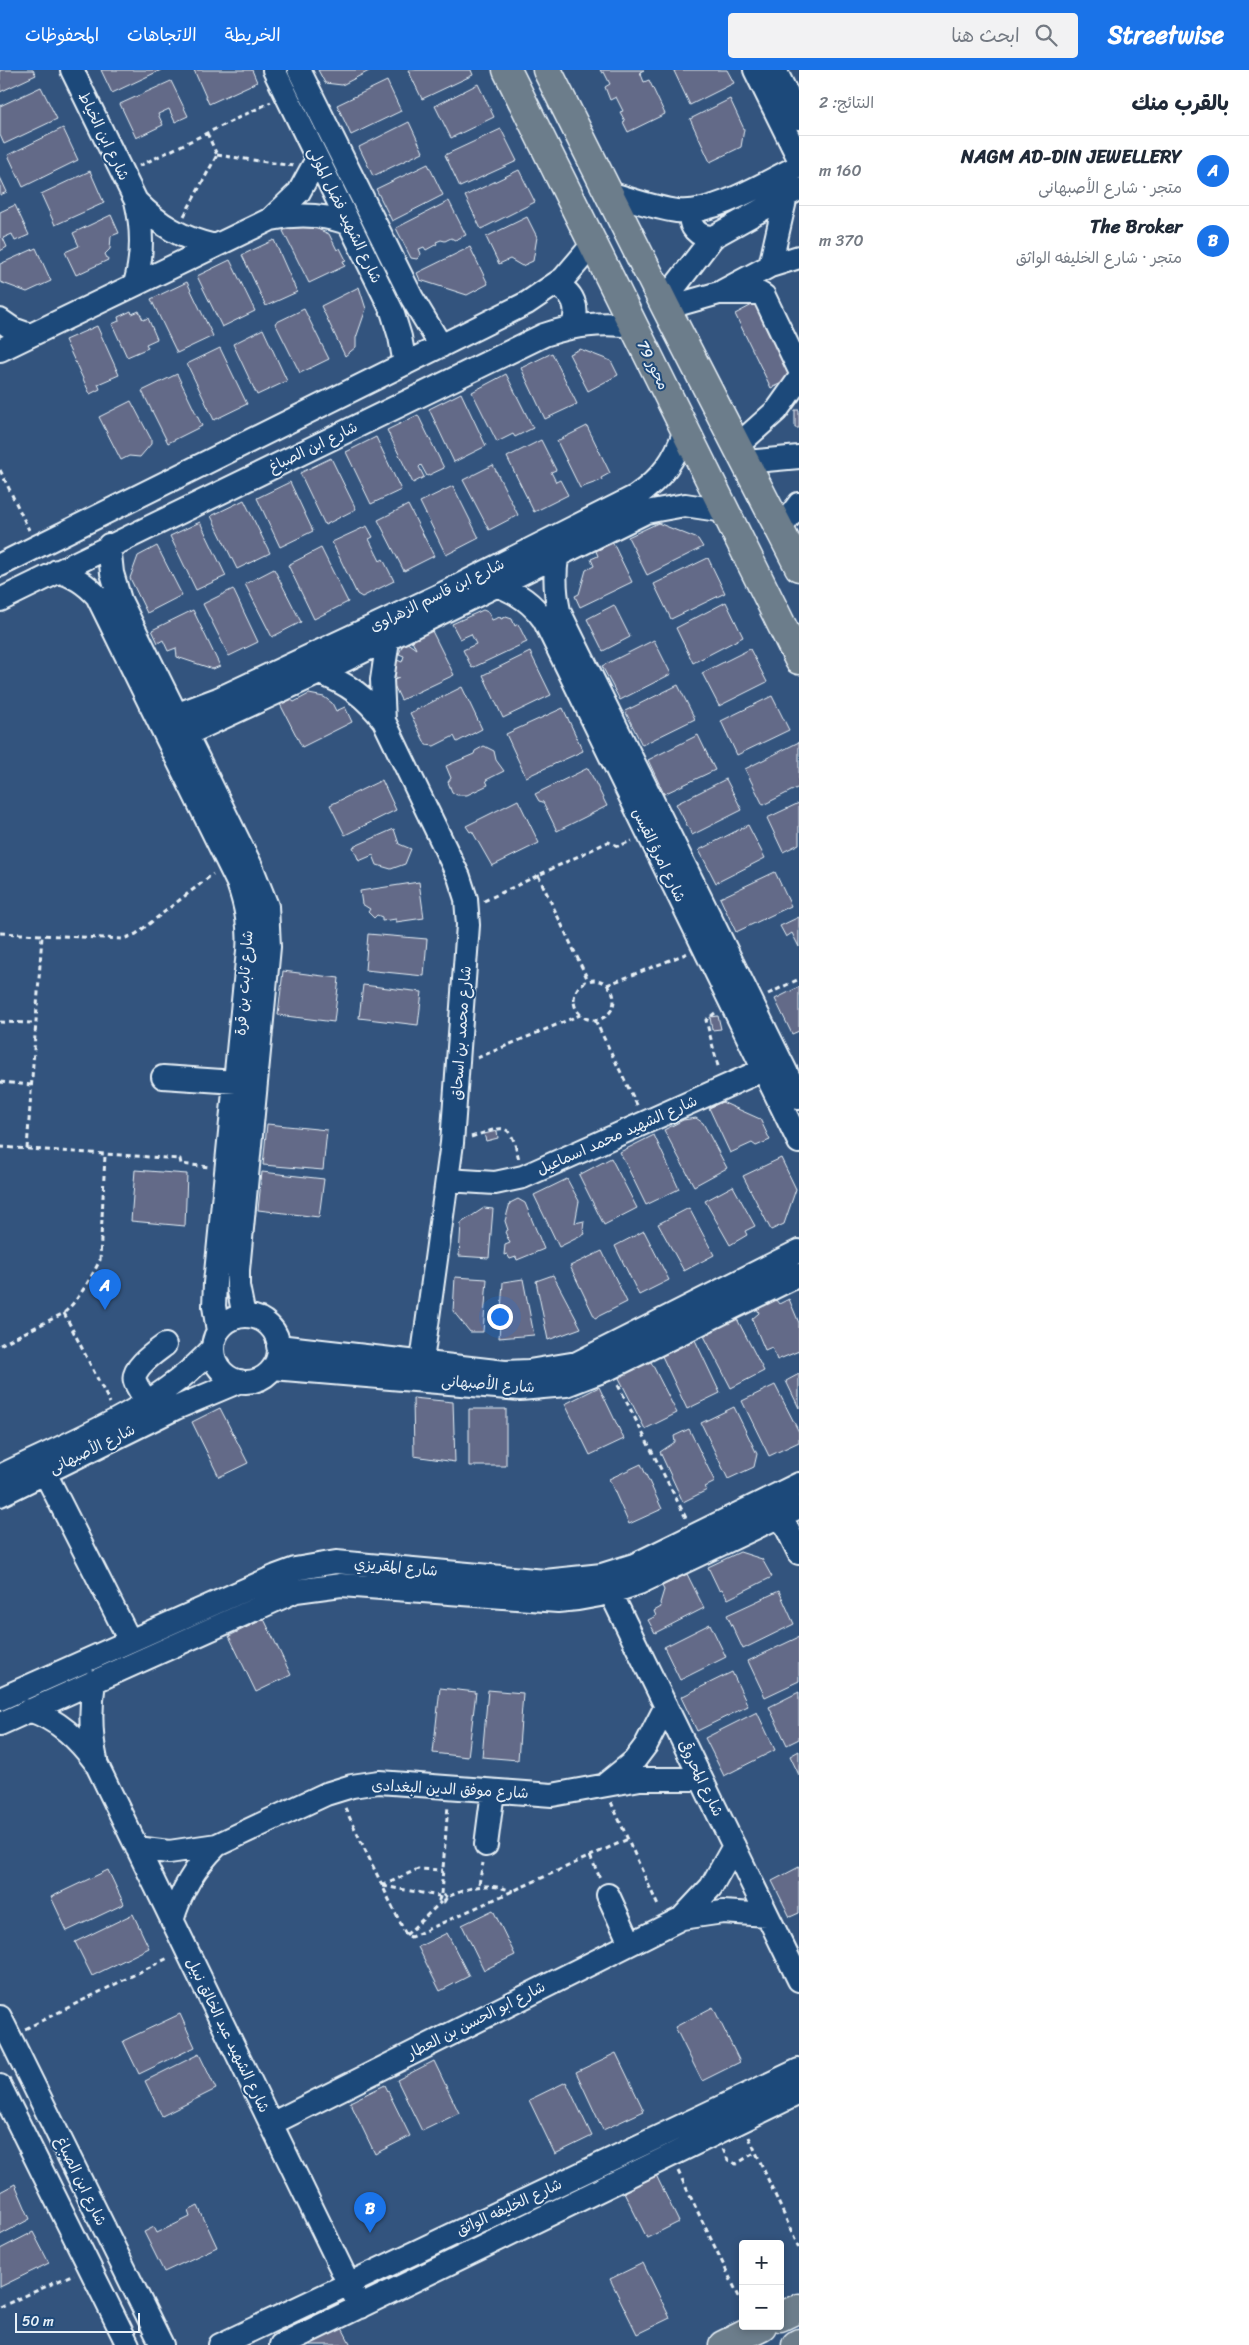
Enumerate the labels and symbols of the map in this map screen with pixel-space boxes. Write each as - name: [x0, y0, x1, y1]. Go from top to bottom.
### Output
- street label: شارع ابن الخياط: [71, 87, 137, 185]
- street label: شارع الشهيد فضل المولى: [301, 142, 389, 288]
- street label: محور 79: [630, 336, 676, 394]
- street label: شارع ابن الصباغ: [264, 414, 362, 480]
- street label: شارع ابن قاسم الزهراوى: [365, 551, 509, 639]
- street label: شارع امرؤ القيس: [625, 803, 693, 907]
- street label: شارع ثابت بن قرة: [227, 929, 261, 1037]
- street label: شارع محمد بن اسحاق: [443, 965, 479, 1101]
- street label: شارع الشهيد محمد اسماعيل: [532, 1088, 702, 1182]
- pin: A: [89, 1269, 121, 1310]
- your location: [487, 1304, 513, 1330]
- street label: شارع الأصبهانى: [440, 1368, 536, 1400]
- street label: شارع الأصبهانى: [44, 1417, 140, 1481]
- street label: شارع المقريزي: [353, 1550, 439, 1584]
- street label: شارع المحروقى: [671, 1735, 731, 1821]
- street label: شارع موفق الدين البغدادى: [371, 1772, 529, 1806]
- street label: شارع الشهيد عبد الخالق نبيل: [179, 1953, 277, 2117]
- street label: شارع ابو الحسن بن العطار: [401, 1974, 550, 2067]
- street label: شارع ابن الصباغ: [48, 2132, 114, 2230]
- street label: شارع الخليفه الواثق: [452, 2171, 566, 2243]
- pin: B: [354, 2192, 386, 2233]
- scale bar: [15, 2310, 140, 2333]

